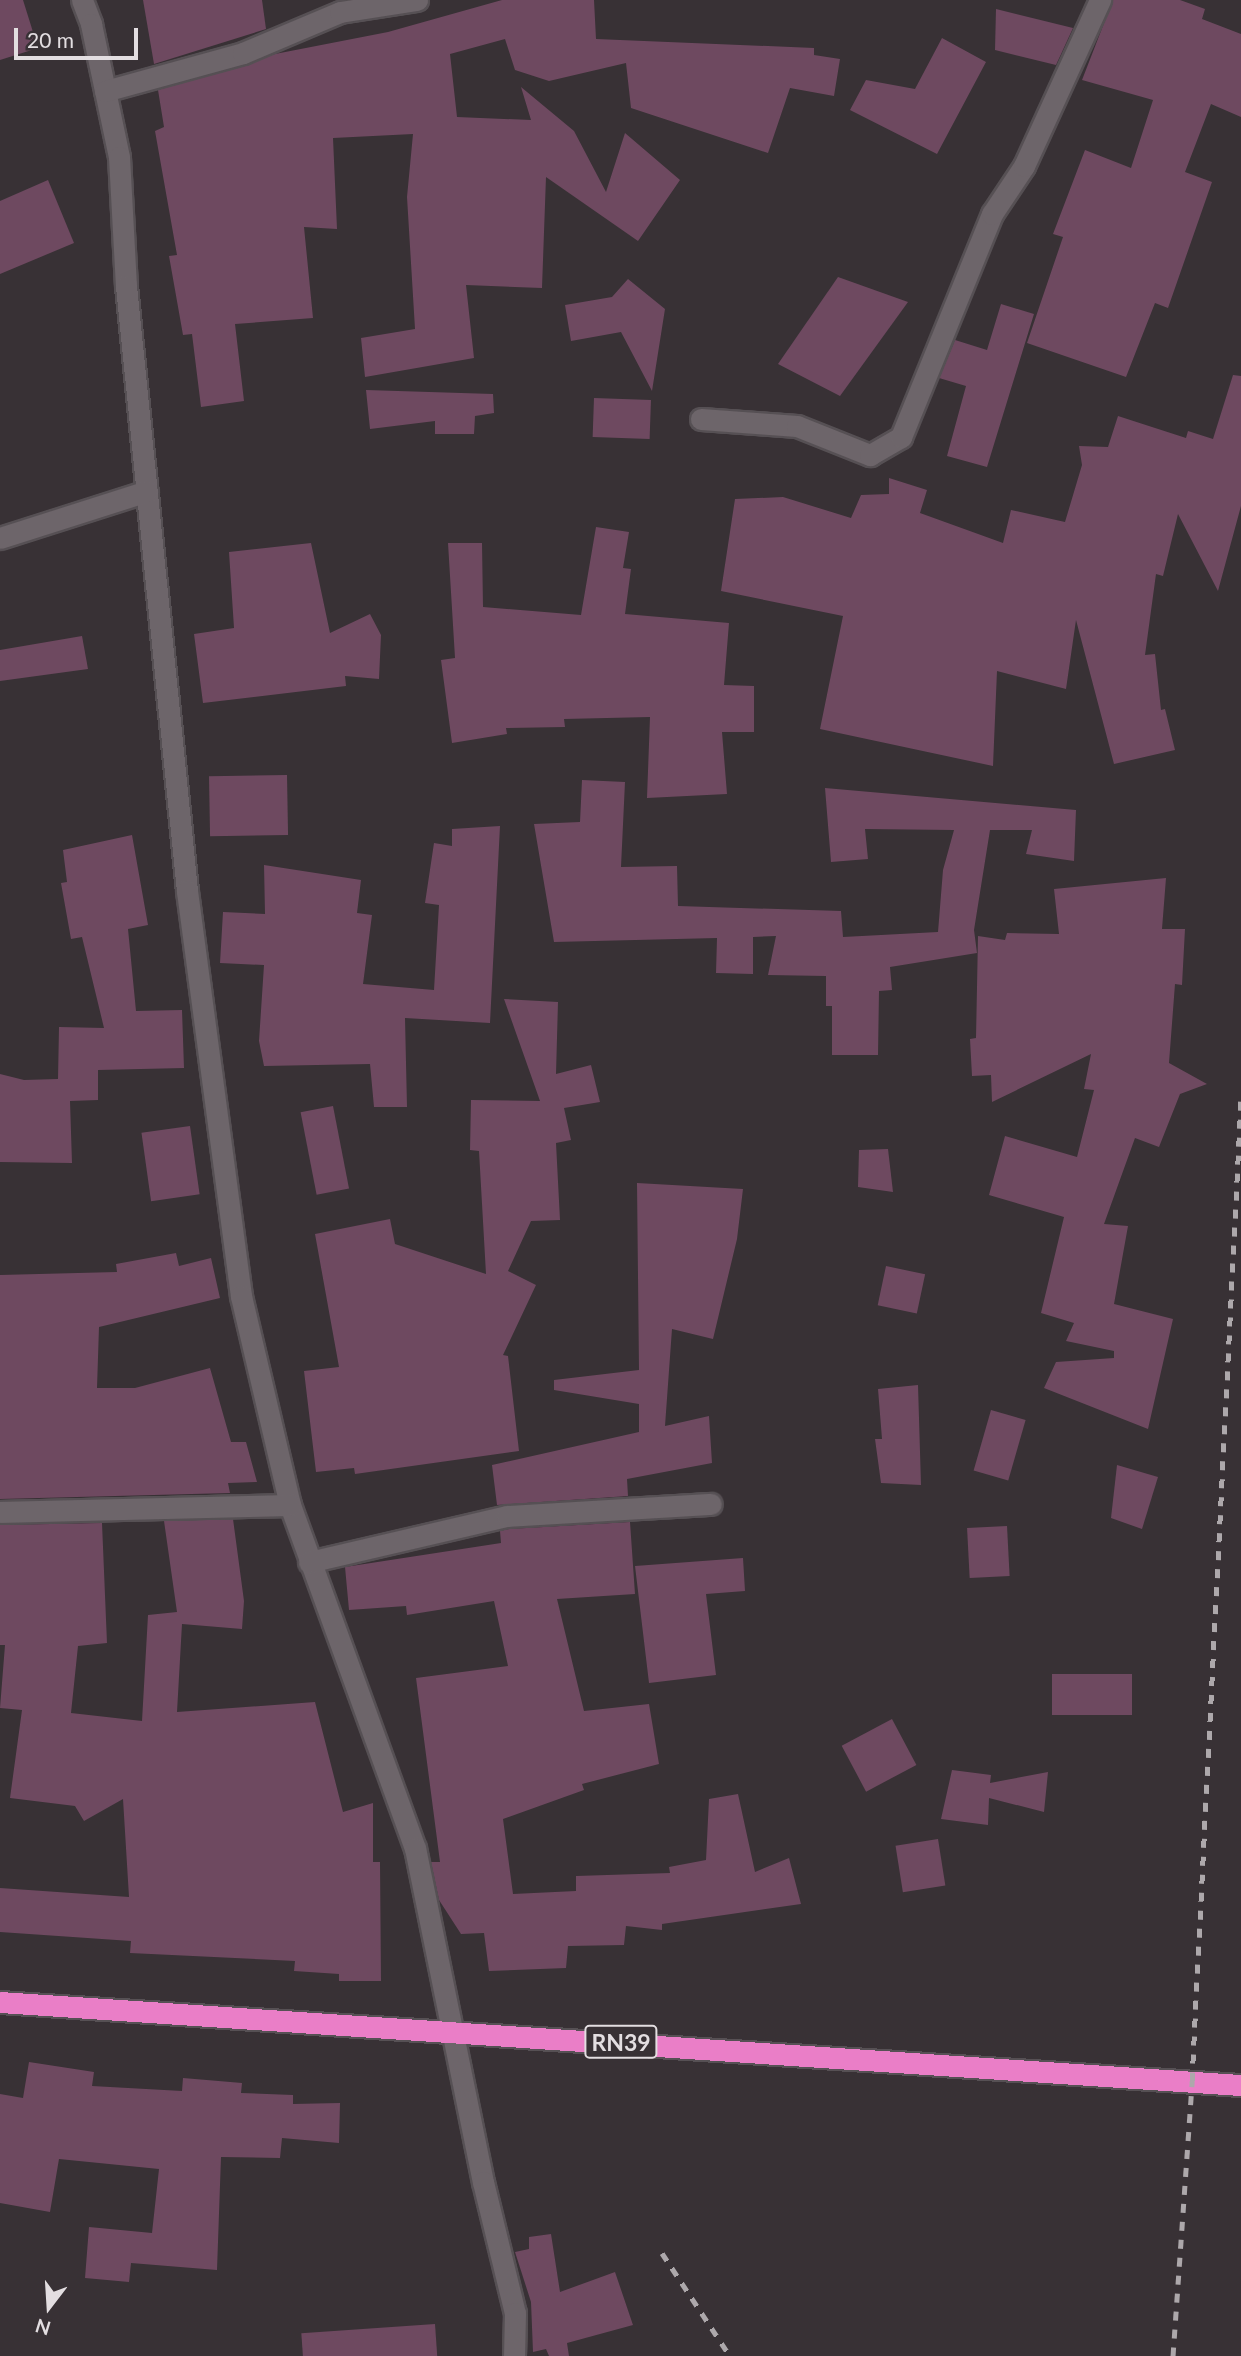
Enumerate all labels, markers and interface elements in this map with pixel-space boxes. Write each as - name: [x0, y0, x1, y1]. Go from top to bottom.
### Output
- scale bar: [18, 14, 142, 58]
- text: 20 m: [27, 27, 74, 52]
- road number: RN39: [584, 2022, 658, 2062]
- north arrow: [14, 2272, 84, 2342]
- text: N: [32, 2314, 53, 2341]

